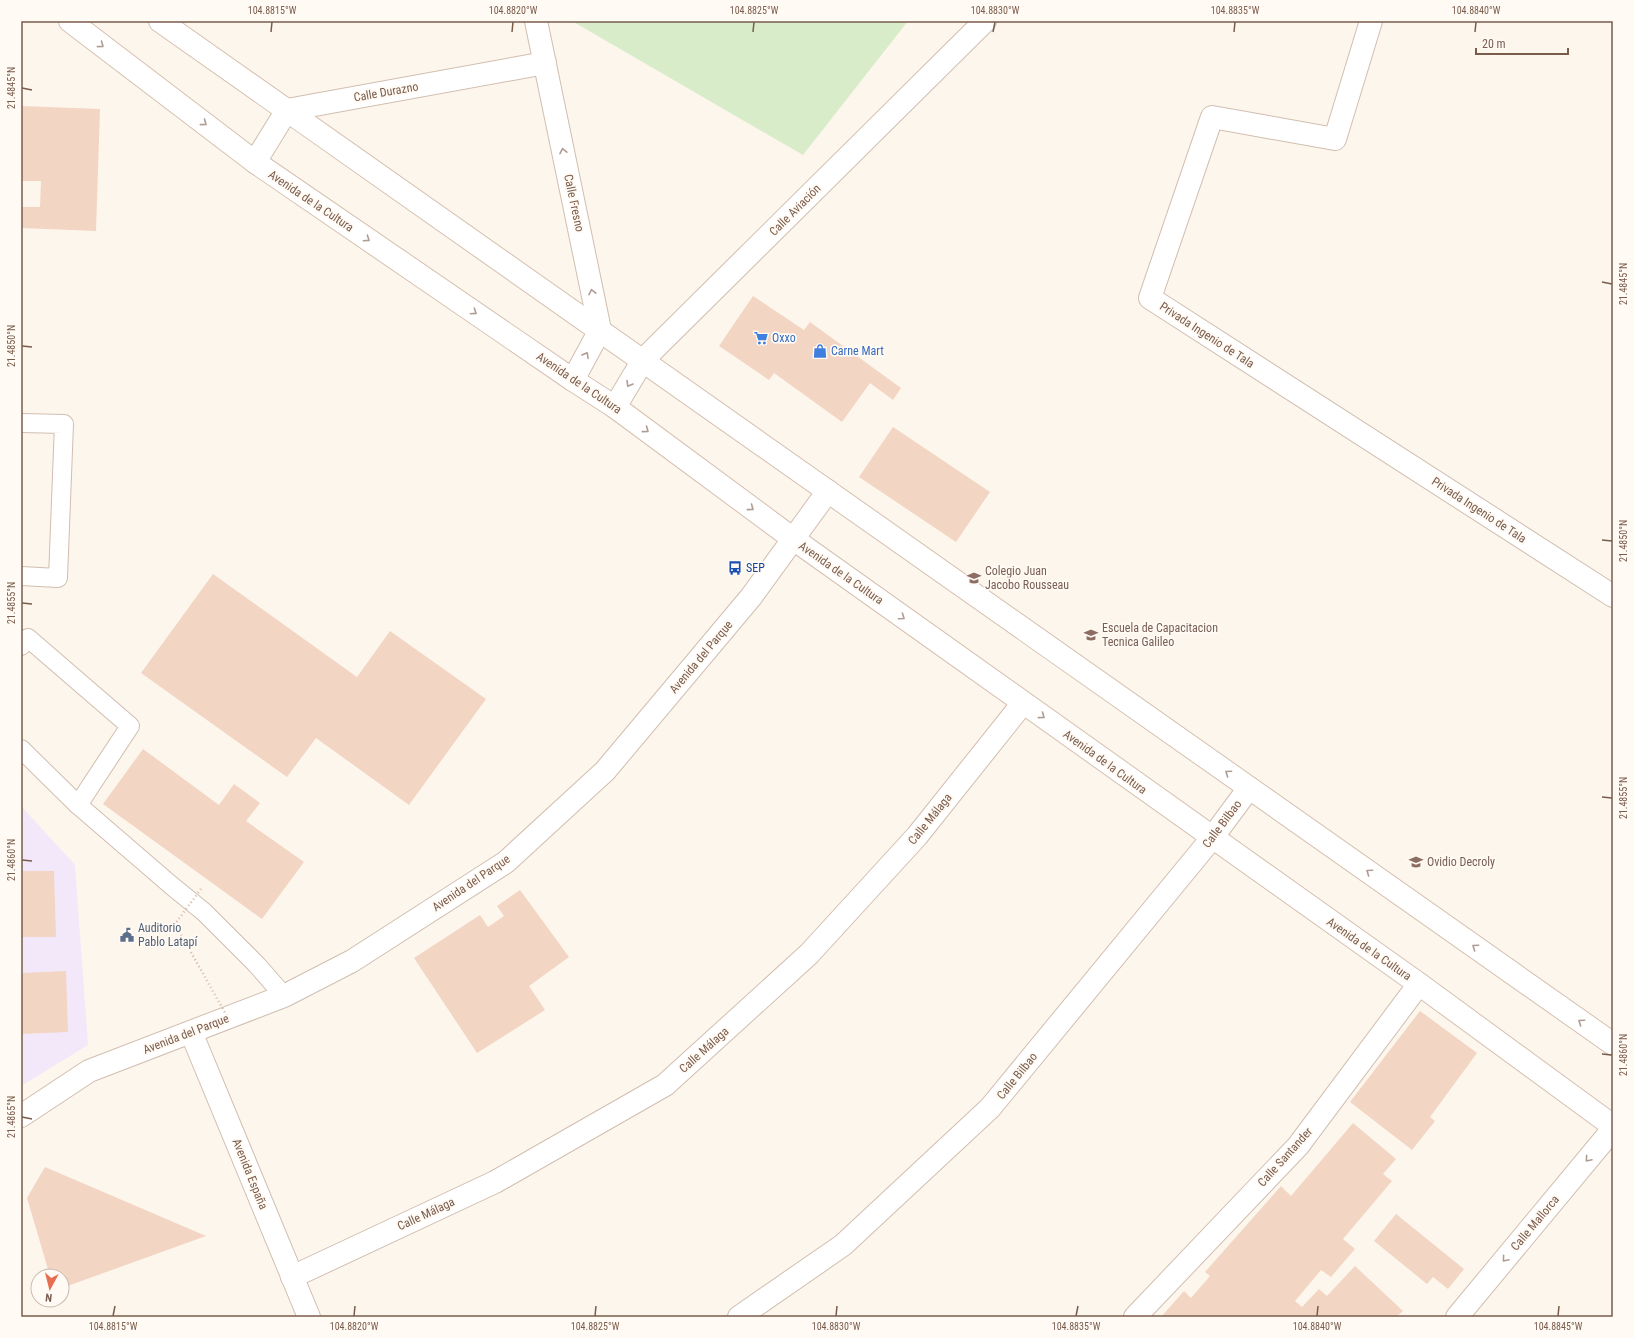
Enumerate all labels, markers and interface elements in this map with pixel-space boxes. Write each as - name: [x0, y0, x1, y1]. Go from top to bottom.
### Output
- text: 104.8815°W: [248, 5, 297, 16]
- text: 104.8820°W: [489, 5, 538, 16]
- text: 104.8825°W: [730, 5, 779, 16]
- text: 104.8830°W: [971, 5, 1020, 16]
- text: 104.8835°W: [1211, 5, 1260, 16]
- text: 104.8840°W: [1452, 5, 1501, 16]
- scale bar: [1476, 30, 1568, 56]
- text: 20 m: [1482, 37, 1506, 51]
- one-way arrow: [96, 40, 103, 47]
- text: 21.4845°N: [6, 67, 17, 109]
- street label: Calle Durazno: [353, 79, 419, 105]
- one-way arrow: [200, 119, 207, 126]
- one-way arrow: [559, 147, 567, 154]
- street label: Avenida de la Cultura: [266, 167, 356, 235]
- street label: Calle Fresno: [561, 173, 587, 233]
- street label: Calle Aviación: [766, 181, 824, 239]
- one-way arrow: [363, 234, 370, 242]
- text: 21.4845°N: [1618, 263, 1629, 305]
- one-way arrow: [589, 288, 597, 295]
- street label: Privada Ingenio de Tala: [1157, 299, 1257, 371]
- one-way arrow: [470, 308, 477, 315]
- text: 21.4850°N: [6, 325, 17, 367]
- supermarket icon: Oxxo: [753, 330, 769, 346]
- place label: Oxxo: [772, 331, 796, 345]
- shop icon: Carne Mart: [812, 343, 828, 359]
- place label: Carne Mart: [831, 344, 884, 358]
- street label: Avenida de la Cultura: [534, 349, 624, 417]
- one-way arrow: [582, 352, 589, 359]
- one-way arrow: [626, 380, 634, 387]
- one-way arrow: [642, 426, 649, 433]
- street label: Privada Ingenio de Tala: [1429, 474, 1529, 546]
- one-way arrow: [746, 503, 753, 510]
- text: 21.4850°N: [1618, 520, 1629, 562]
- street label: Avenida de la Cultura: [796, 539, 886, 607]
- bus stop icon: SEP: [727, 560, 743, 576]
- place label: SEP: [746, 561, 765, 575]
- place label: Colegio Juan Jacobo Rousseau: [985, 564, 1069, 592]
- school or university icon: Colegio Juan Jacobo Rousseau: [966, 570, 982, 586]
- text: 21.4855°N: [6, 582, 17, 624]
- one-way arrow: [897, 612, 904, 619]
- street label: Avenida del Parque: [666, 617, 736, 696]
- place label: Escuela de Capacitacion Tecnica Galileo: [1102, 621, 1218, 649]
- school or university icon: Escuela de Capacitacion Tecnica Galileo: [1083, 627, 1099, 643]
- one-way arrow: [1037, 712, 1044, 719]
- street label: Avenida de la Cultura: [1061, 727, 1150, 797]
- one-way arrow: [1225, 770, 1232, 778]
- text: 21.4855°N: [1618, 777, 1629, 819]
- street label: Calle Málaga: [905, 791, 955, 847]
- street label: Calle Bilbao: [1200, 797, 1244, 851]
- text: 21.4860°N: [6, 839, 17, 881]
- street label: Avenida del Parque: [429, 852, 513, 914]
- school or university icon: Ovidio Decroly: [1408, 854, 1424, 870]
- place label: Ovidio Decroly: [1427, 855, 1495, 869]
- one-way arrow: [1366, 870, 1373, 877]
- street label: Avenida de la Cultura: [1324, 915, 1414, 983]
- place label: Auditorio Pablo Latapí: [138, 921, 198, 949]
- public building icon: Auditorio Pablo Latapí: [119, 927, 135, 943]
- one-way arrow: [1472, 944, 1479, 952]
- street label: Avenida del Parque: [141, 1011, 231, 1057]
- one-way arrow: [1578, 1019, 1585, 1027]
- street label: Calle Málaga: [676, 1024, 732, 1076]
- text: 21.4860°N: [1618, 1034, 1629, 1076]
- street label: Calle Bilbao: [994, 1050, 1040, 1102]
- text: 21.4865°N: [6, 1096, 17, 1138]
- street label: Calle Santander: [1255, 1124, 1315, 1189]
- street label: Avenida España: [229, 1137, 271, 1212]
- one-way arrow: [1586, 1155, 1593, 1162]
- street label: Calle Mallorca: [1508, 1192, 1562, 1253]
- street label: Calle Málaga: [395, 1195, 457, 1233]
- one-way arrow: [1503, 1255, 1510, 1262]
- north arrow: [30, 1268, 70, 1308]
- text: N: [44, 1291, 53, 1304]
- text: 104.8815°W: [89, 1321, 138, 1332]
- text: 104.8820°W: [330, 1321, 379, 1332]
- text: 104.8825°W: [571, 1321, 620, 1332]
- text: 104.8830°W: [812, 1321, 861, 1332]
- text: 104.8835°W: [1052, 1321, 1101, 1332]
- text: 104.8840°W: [1293, 1321, 1342, 1332]
- text: 104.8845°W: [1534, 1321, 1583, 1332]

